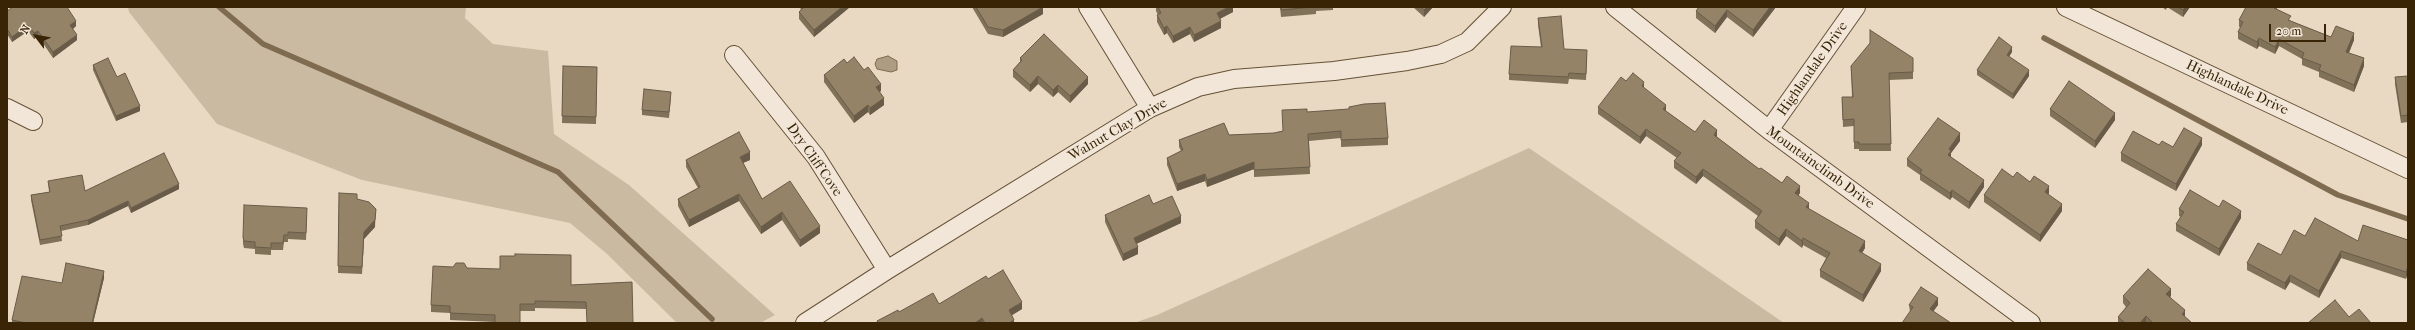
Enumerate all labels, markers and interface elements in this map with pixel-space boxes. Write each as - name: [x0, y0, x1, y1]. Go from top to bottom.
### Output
- north arrow: [16, 16, 56, 56]
- scale bar: [2271, 16, 2328, 42]
- street label: Highlandale Drive: [1774, 19, 1852, 119]
- text: N: [18, 22, 33, 36]
- text: 20 m: [2276, 24, 2301, 38]
- street label: Highlandale Drive: [2183, 57, 2291, 119]
- street label: Walnut Clay Drive: [1066, 95, 1170, 165]
- street label: Dry Cliff Cove: [783, 120, 845, 200]
- street label: Mountainclimb Drive: [1763, 123, 1877, 213]

